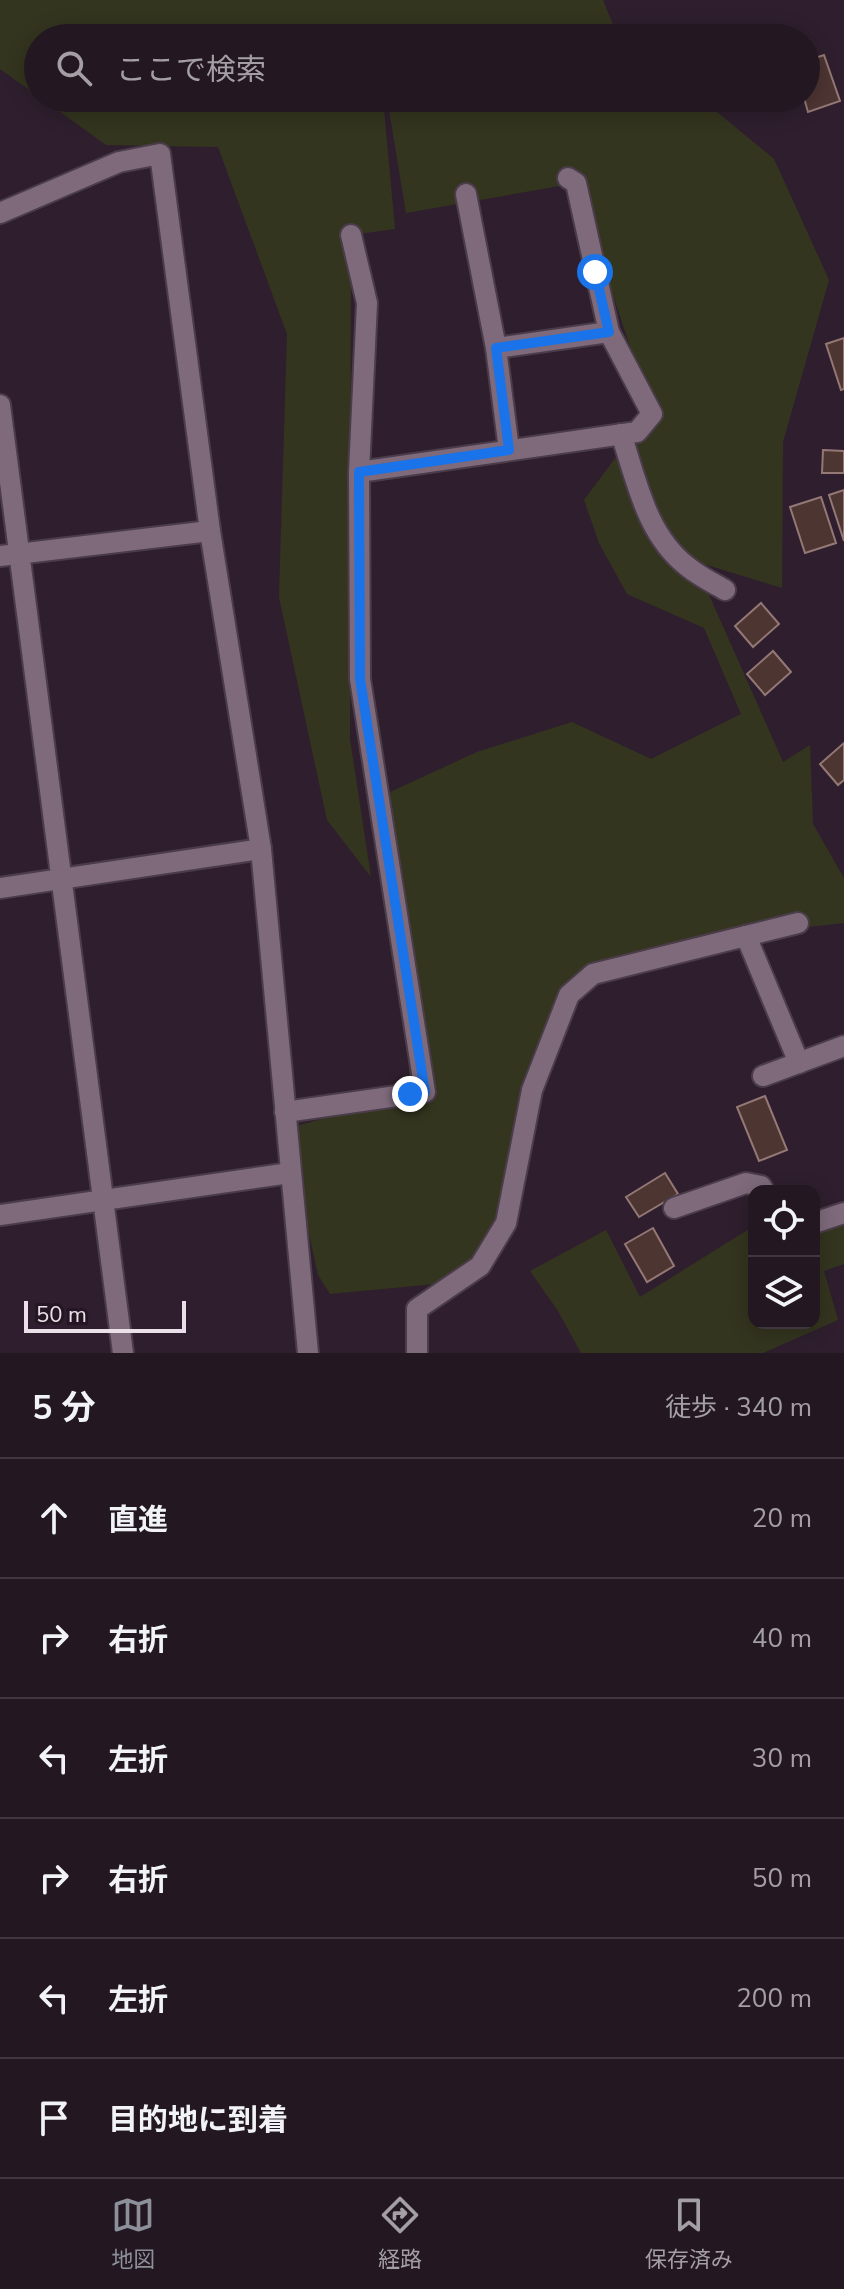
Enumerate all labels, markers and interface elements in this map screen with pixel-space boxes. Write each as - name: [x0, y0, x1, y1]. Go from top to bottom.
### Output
- search box: [24, 24, 820, 112]
- icon: search: [52, 46, 96, 90]
- text: ここで検索: [116, 50, 266, 91]
- route start: [577, 254, 613, 290]
- route end: [392, 1076, 428, 1112]
- map controls: [748, 1185, 820, 1329]
- button: locate: [748, 1185, 820, 1257]
- button: layers: [748, 1257, 820, 1329]
- scale bar: [24, 1297, 186, 1333]
- text: 50 m: [36, 1300, 87, 1330]
- text: 5 分: [32, 1385, 96, 1431]
- text: 徒歩 · 340 m: [665, 1390, 812, 1425]
- icon: ahead: [32, 1496, 76, 1540]
- text: 直進: [108, 1500, 168, 1541]
- text: 20 m: [752, 1501, 812, 1536]
- icon: right: [32, 1616, 76, 1660]
- text: 右折: [108, 1620, 168, 1661]
- text: 40 m: [752, 1621, 812, 1656]
- icon: left: [32, 1736, 76, 1780]
- text: 左折: [108, 1740, 168, 1781]
- text: 30 m: [752, 1741, 812, 1776]
- icon: right: [32, 1856, 76, 1900]
- text: 右折: [108, 1860, 168, 1901]
- text: 50 m: [752, 1861, 812, 1896]
- icon: left: [32, 1976, 76, 2020]
- text: 左折: [108, 1980, 168, 2021]
- text: 200 m: [736, 1981, 812, 2016]
- icon: arrive: [32, 2096, 76, 2140]
- text: 目的地に到着: [108, 2100, 288, 2141]
- tab: 地図: [111, 2193, 155, 2275]
- tab: 経路: [378, 2193, 422, 2275]
- tab: 保存済み: [645, 2193, 733, 2275]

